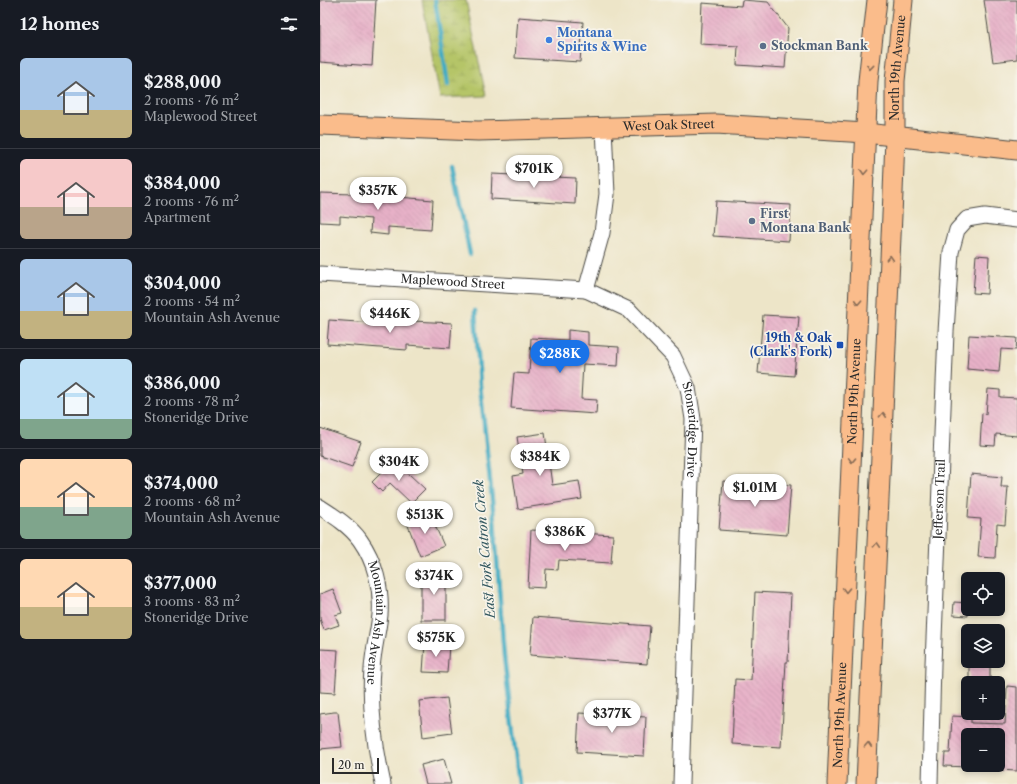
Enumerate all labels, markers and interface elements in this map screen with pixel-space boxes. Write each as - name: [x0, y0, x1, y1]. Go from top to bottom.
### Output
- icon: filters: [278, 13, 300, 35]
- text: 12 homes: [20, 14, 99, 34]
- street label: North 19th Avenue: [887, 14, 909, 121]
- place label: Montana Spirits & Wine: [557, 25, 647, 54]
- marker: Montana Spirits & Wine: [544, 35, 554, 45]
- place label: Stockman Bank: [771, 38, 869, 53]
- marker: Stockman Bank: [758, 41, 768, 51]
- one-way arrow: [866, 64, 875, 70]
- text: $288,000: [144, 72, 221, 92]
- icon: home: [52, 74, 100, 122]
- text: 2 rooms · 76 m²: [144, 92, 239, 108]
- text: Maplewood Street: [144, 108, 257, 124]
- street label: West Oak Street: [622, 116, 716, 134]
- pin: $701K: [506, 155, 562, 189]
- text: $701K: [515, 160, 553, 176]
- one-way arrow: [860, 169, 868, 175]
- text: $384,000: [144, 173, 221, 193]
- icon: home: [52, 175, 100, 223]
- pin: $357K: [350, 177, 406, 211]
- text: $357K: [359, 182, 397, 198]
- text: 2 rooms · 76 m²: [144, 193, 239, 209]
- place label: First Montana Bank: [760, 206, 851, 235]
- text: Apartment: [144, 209, 211, 225]
- marker: First Montana Bank: [747, 216, 757, 226]
- one-way arrow: [886, 255, 895, 261]
- street label: Maplewood Street: [400, 271, 506, 292]
- text: $304,000: [144, 273, 221, 293]
- icon: home: [52, 275, 100, 323]
- text: 2 rooms · 54 m²: [144, 293, 240, 309]
- one-way arrow: [854, 299, 863, 305]
- pin: $446K: [362, 300, 418, 334]
- text: $446K: [370, 305, 410, 321]
- text: Mountain Ash Avenue: [144, 309, 280, 325]
- place label: 19th & Oak (Clark's Fork): [750, 330, 833, 359]
- street label: North 19th Avenue: [844, 338, 864, 445]
- pin: $288K: [532, 340, 588, 374]
- marker: 19th & Oak (Clark's Fork): [835, 340, 845, 350]
- text: $288K: [539, 345, 581, 361]
- text: $386,000: [144, 373, 221, 393]
- icon: home: [52, 375, 100, 423]
- street label: Stoneridge Drive: [679, 379, 701, 478]
- text: 2 rooms · 78 m²: [144, 393, 240, 409]
- text: Stoneridge Drive: [144, 409, 248, 425]
- one-way arrow: [879, 412, 887, 418]
- pin: $384K: [512, 443, 568, 477]
- pin: $304K: [371, 448, 427, 482]
- text: $384K: [520, 448, 560, 464]
- text: $304K: [379, 453, 419, 469]
- one-way arrow: [847, 457, 856, 463]
- street label: Jefferson Trail: [930, 458, 948, 542]
- text: $374,000: [144, 473, 218, 493]
- pin: $1.01M: [722, 474, 788, 508]
- icon: home: [52, 475, 100, 523]
- water label: East Fork Catron Creek: [470, 479, 498, 620]
- text: $1.01M: [733, 479, 777, 495]
- text: 2 rooms · 68 m²: [144, 493, 241, 509]
- pin: $513K: [397, 501, 453, 535]
- text: $513K: [406, 506, 444, 522]
- text: Mountain Ash Avenue: [144, 509, 280, 525]
- pin: $386K: [537, 518, 593, 552]
- text: $386K: [545, 523, 585, 539]
- one-way arrow: [873, 542, 881, 548]
- street label: Mountain Ash Avenue: [364, 558, 388, 685]
- pin: $374K: [406, 562, 462, 596]
- text: $374K: [414, 567, 454, 583]
- map controls: [961, 572, 1005, 772]
- button: locate: [961, 572, 1005, 616]
- text: $377,000: [144, 573, 217, 593]
- icon: home: [52, 575, 100, 623]
- one-way arrow: [842, 587, 850, 593]
- text: 3 rooms · 83 m²: [144, 593, 240, 609]
- text: Stoneridge Drive: [144, 609, 248, 625]
- pin: $575K: [408, 624, 464, 658]
- button: layers: [961, 624, 1005, 668]
- text: $575K: [417, 629, 455, 645]
- street label: North 19th Avenue: [830, 661, 849, 768]
- button: +: [961, 676, 1005, 720]
- pin: $377K: [584, 700, 640, 734]
- text: $377K: [593, 705, 631, 721]
- button: −: [961, 728, 1005, 772]
- one-way arrow: [864, 742, 872, 748]
- scale bar: [332, 756, 379, 775]
- text: 20 m: [338, 758, 364, 772]

